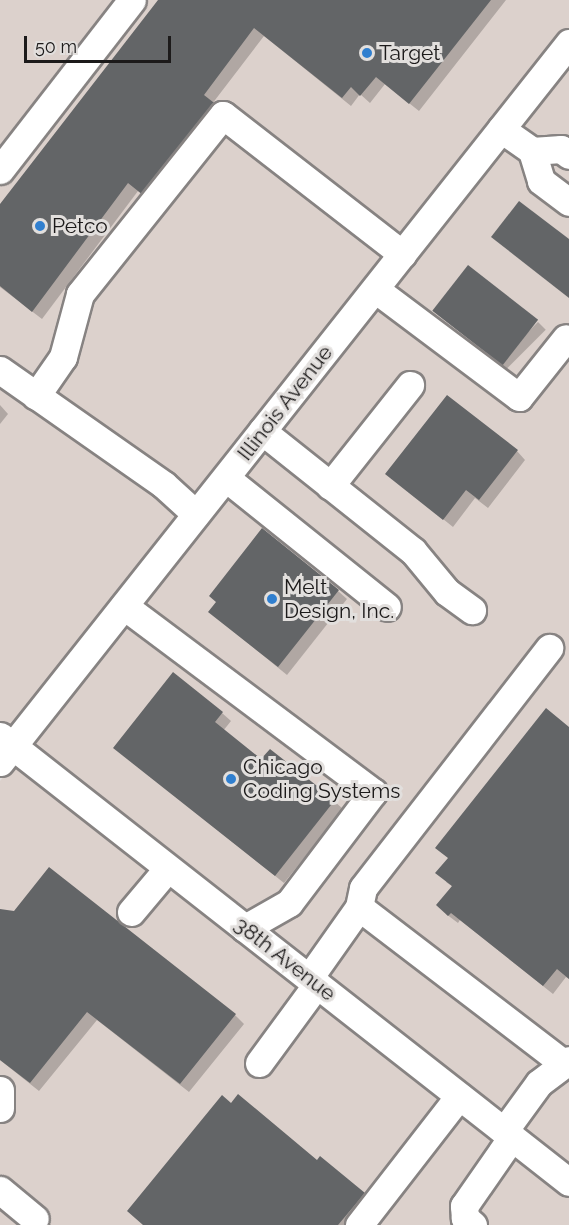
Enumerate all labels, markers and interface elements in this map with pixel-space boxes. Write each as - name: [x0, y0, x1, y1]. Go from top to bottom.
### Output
- scale bar: [27, 24, 174, 62]
- text: 50 m: [35, 36, 77, 57]
- place label: Target: [379, 40, 440, 66]
- marker: Target: [360, 46, 374, 60]
- place label: Petco: [52, 213, 108, 239]
- marker: Petco: [33, 219, 47, 233]
- street label: Illinois Avenue: [232, 340, 338, 466]
- place label: Melt Design, Inc.: [284, 574, 394, 624]
- marker: Melt Design, Inc.: [265, 592, 279, 606]
- place label: Chicago Coding Systems: [243, 754, 400, 804]
- marker: Chicago Coding Systems: [224, 772, 238, 786]
- street label: 38th Avenue: [229, 912, 341, 1006]

